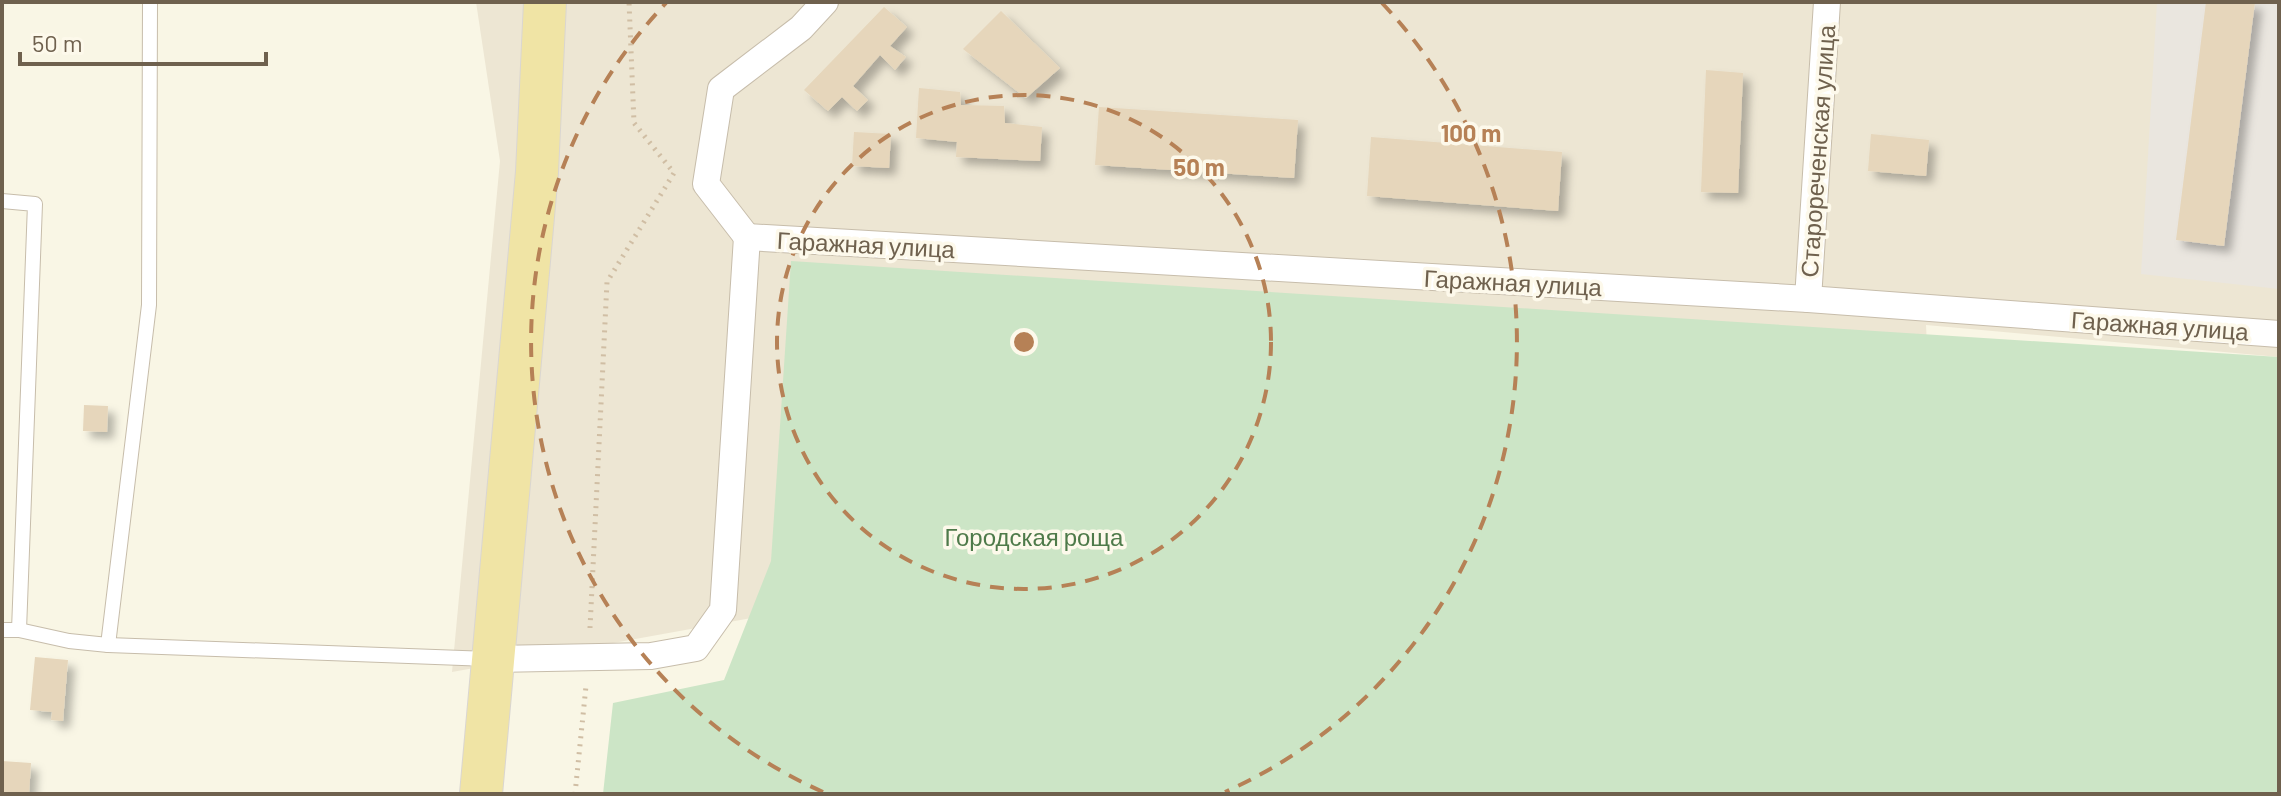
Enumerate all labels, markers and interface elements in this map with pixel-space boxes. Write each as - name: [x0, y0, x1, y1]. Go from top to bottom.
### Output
- scale bar: [20, 16, 266, 66]
- street label: Старореченская улица: [1794, 23, 1840, 278]
- text: 50 m: [32, 28, 83, 57]
- text: 100 m: [1441, 118, 1501, 147]
- text: 50 m: [1173, 152, 1225, 181]
- street label: Гаражная улица: [776, 225, 956, 263]
- street label: Гаражная улица: [1423, 263, 1603, 301]
- street label: Гаражная улица: [2070, 304, 2251, 346]
- centre of rings: [1010, 328, 1038, 356]
- park label: Городская роща: [945, 522, 1124, 551]

